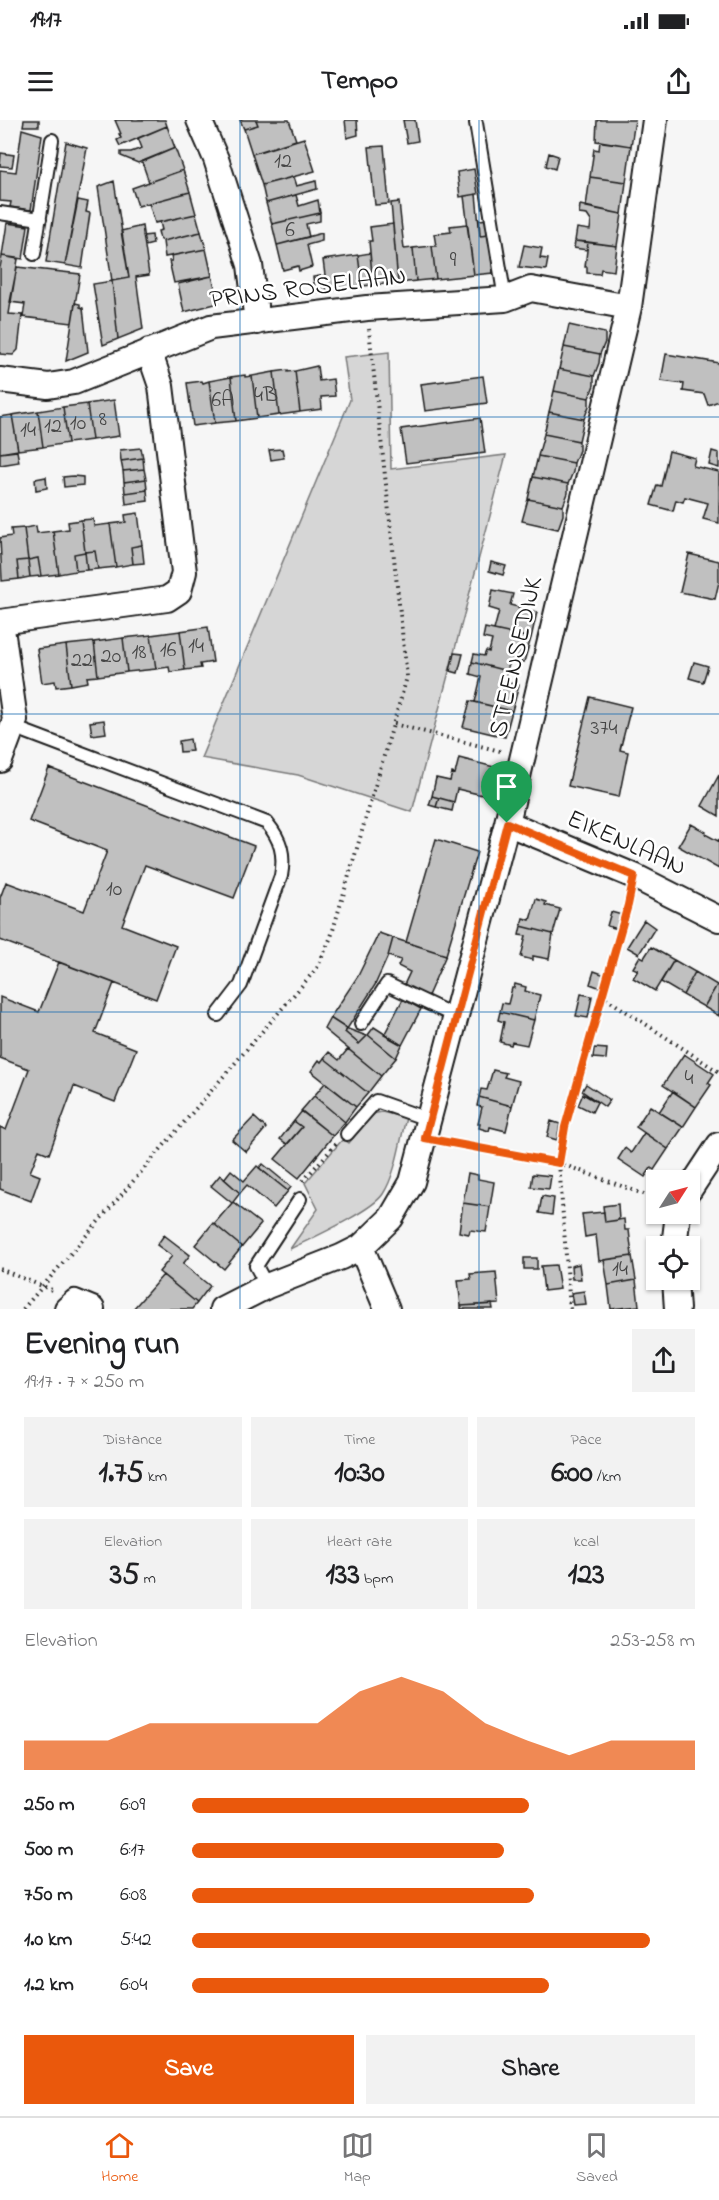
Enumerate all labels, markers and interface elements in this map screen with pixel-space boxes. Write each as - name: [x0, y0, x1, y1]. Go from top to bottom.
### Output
- text: 19:17: [30, 5, 62, 37]
- text: Tempo: [321, 62, 398, 101]
- icon: menu: [24, 65, 57, 98]
- icon: share: [662, 65, 695, 98]
- house number: 12: [274, 146, 292, 178]
- house number: 6: [285, 215, 295, 247]
- house number: 9: [450, 245, 457, 277]
- street label: PRINS ROSELAAN: [207, 258, 409, 320]
- house number: 4B: [254, 380, 278, 412]
- house number: 6A: [211, 385, 235, 417]
- house number: 8: [99, 404, 107, 436]
- house number: 10: [70, 408, 86, 440]
- house number: 12: [44, 411, 62, 443]
- house number: 14: [20, 415, 36, 447]
- street label: STEENSEDIJK: [480, 573, 554, 741]
- house number: 14: [188, 631, 204, 663]
- house number: 16: [160, 635, 177, 667]
- house number: 18: [131, 637, 147, 669]
- house number: 20: [101, 641, 121, 673]
- house number: 22: [71, 645, 93, 677]
- house number: 374: [590, 713, 618, 745]
- pin: [481, 761, 532, 823]
- icon: arrive: [490, 770, 523, 803]
- street label: EIKENLAAN: [560, 801, 692, 887]
- house number: 10: [106, 874, 122, 906]
- house number: 4: [684, 1063, 694, 1095]
- north arrow: [646, 1170, 700, 1224]
- map controls: [646, 1170, 700, 1290]
- button: locate: [646, 1236, 700, 1290]
- house number: 14: [612, 1254, 628, 1286]
- text: Evening run: [24, 1321, 179, 1369]
- button: share: [632, 1329, 695, 1392]
- text: 19:17 · 7 × 250 m: [24, 1368, 144, 1397]
- text: Distance: [103, 1428, 162, 1452]
- text: Time: [344, 1428, 375, 1452]
- text: Pace: [571, 1428, 602, 1452]
- text: 1.75: [99, 1452, 144, 1496]
- text: 10:30: [334, 1452, 385, 1496]
- text: 6:00: [551, 1452, 593, 1496]
- text: km: [144, 1465, 167, 1489]
- text: /km: [593, 1465, 621, 1489]
- text: Elevation: [103, 1530, 162, 1554]
- text: Heart rate: [327, 1530, 392, 1554]
- text: kcal: [573, 1530, 599, 1554]
- text: 35: [110, 1554, 139, 1598]
- text: 133: [326, 1554, 360, 1598]
- text: 123: [568, 1554, 605, 1598]
- text: m: [139, 1567, 156, 1591]
- text: bpm: [360, 1567, 393, 1591]
- text: Elevation: [24, 1627, 98, 1656]
- text: 253–258 m: [610, 1627, 695, 1656]
- text: 250 m: [24, 1791, 75, 1820]
- text: 6:09: [120, 1791, 145, 1820]
- text: 500 m: [24, 1836, 73, 1865]
- text: 6:17: [120, 1836, 145, 1865]
- text: 750 m: [24, 1881, 73, 1910]
- text: 6:08: [120, 1881, 147, 1910]
- text: 1.0 km: [24, 1926, 72, 1955]
- text: 5:42: [120, 1926, 151, 1955]
- text: 1.2 km: [24, 1971, 74, 2000]
- text: 6:04: [120, 1971, 147, 2000]
- button: Save: [24, 2035, 354, 2104]
- button: Share: [366, 2035, 695, 2104]
- tab: Home: [101, 2129, 138, 2189]
- tab: Map: [341, 2129, 374, 2189]
- tab: Saved: [576, 2129, 618, 2189]

